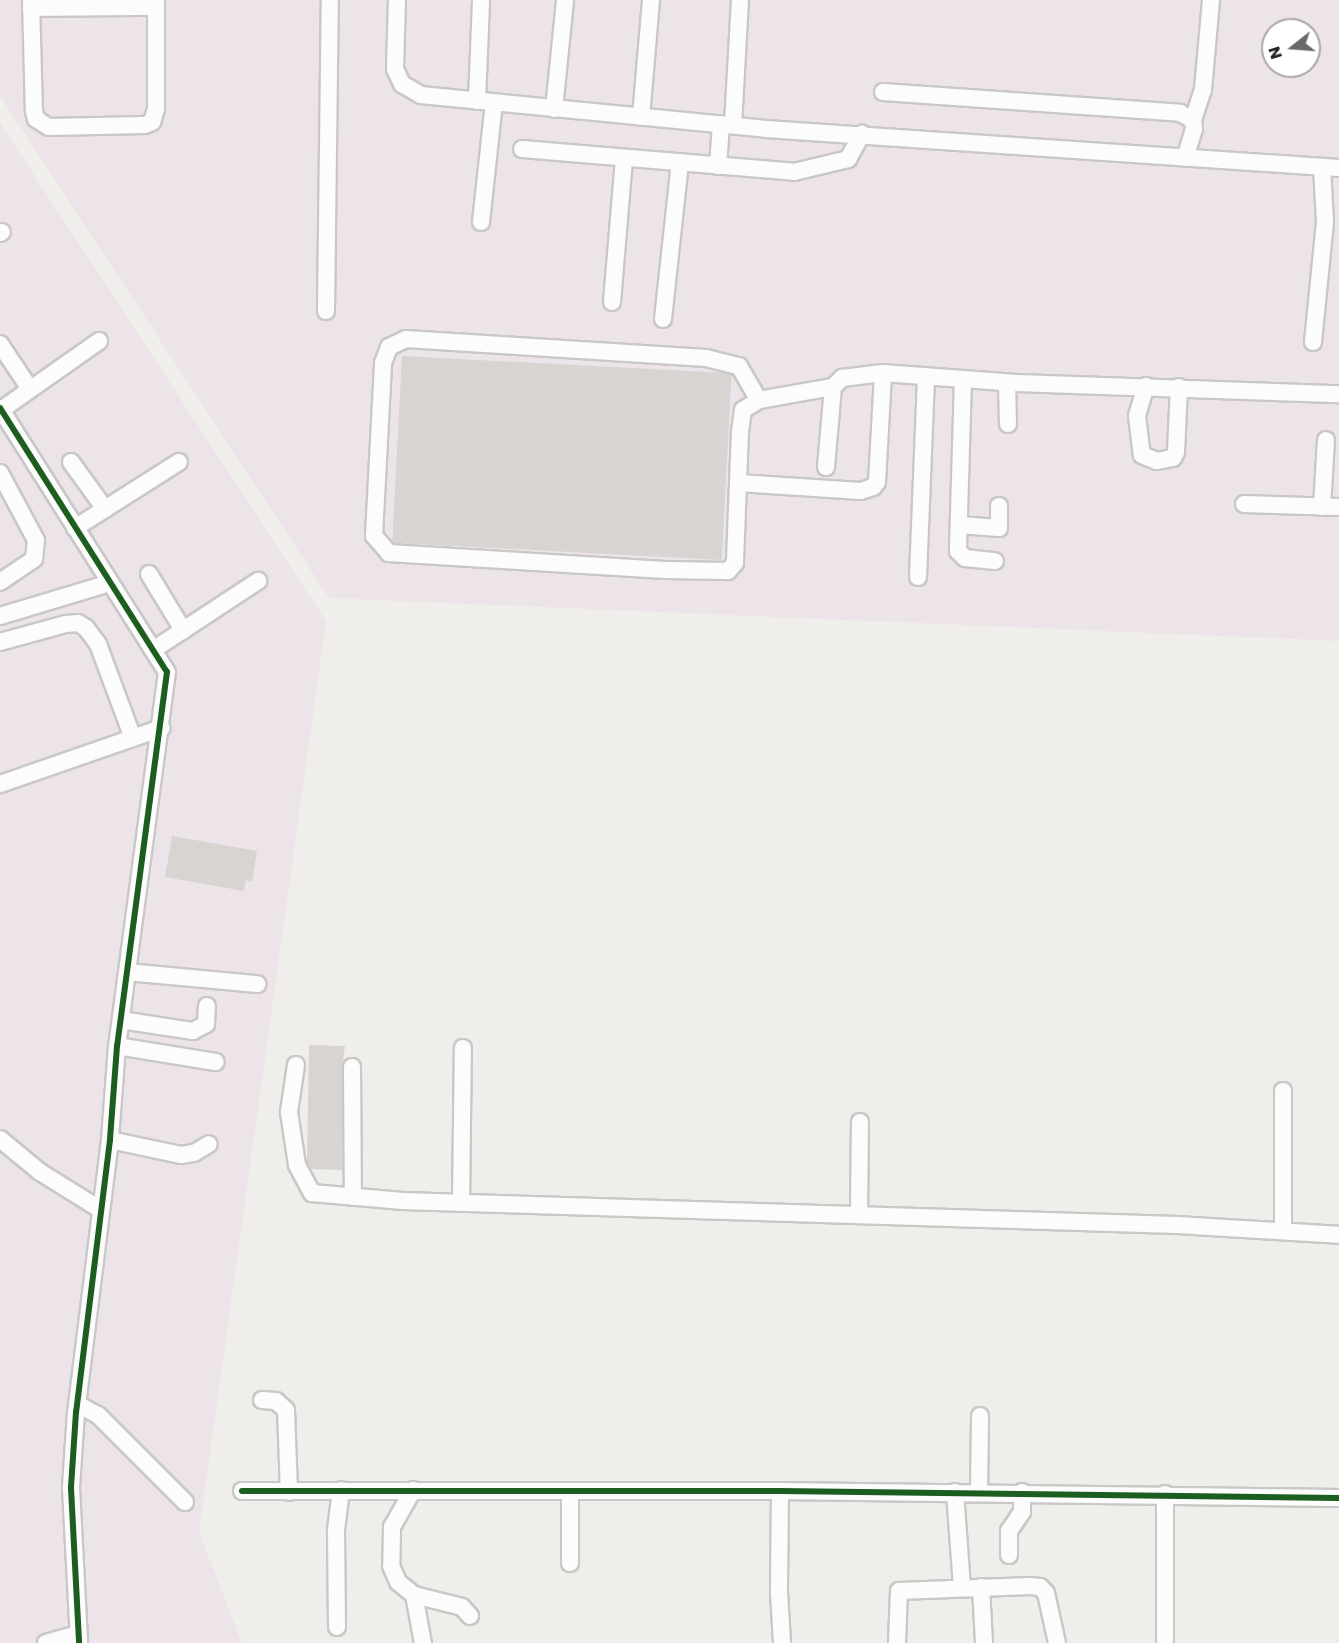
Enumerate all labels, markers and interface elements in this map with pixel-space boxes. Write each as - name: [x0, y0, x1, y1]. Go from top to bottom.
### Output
- north arrow: [1261, 18, 1321, 78]
- text: N: [1262, 44, 1288, 62]

